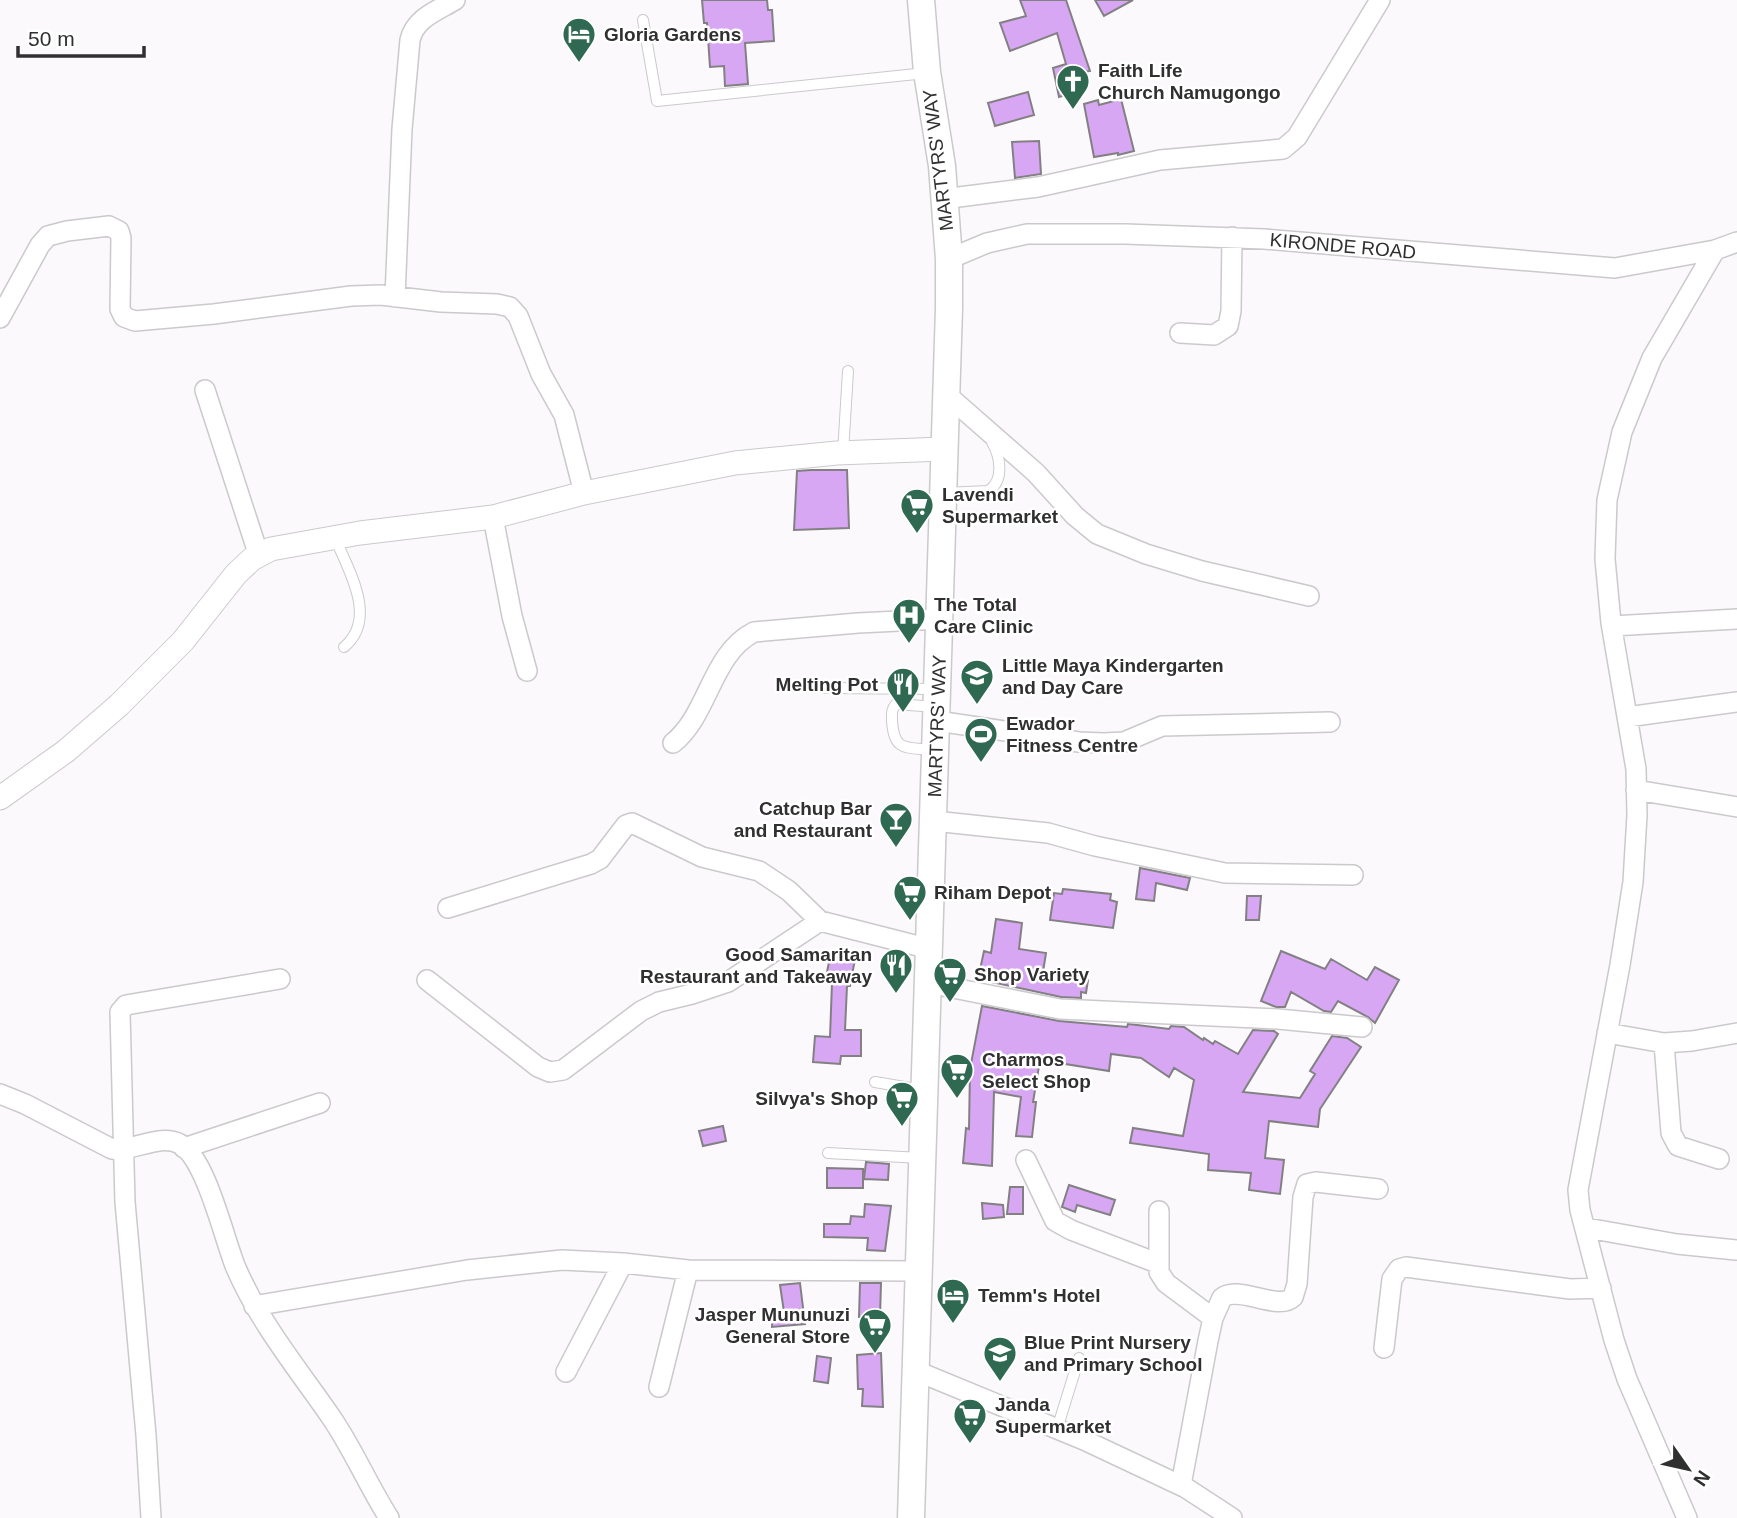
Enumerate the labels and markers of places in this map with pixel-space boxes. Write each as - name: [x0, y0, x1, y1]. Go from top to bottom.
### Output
- hotel icon: Gloria Gardens: [560, 15, 598, 64]
- place label: Gloria Gardens: [604, 24, 741, 45]
- place label: Faith Life Church Namugongo: [1098, 60, 1281, 103]
- church icon: Faith Life Church Namugongo: [1054, 62, 1092, 111]
- place label: Lavendi Supermarket: [942, 484, 1059, 527]
- supermarket icon: Lavendi Supermarket: [898, 486, 936, 535]
- place label: The Total Care Clinic: [934, 594, 1034, 637]
- hospital icon: The Total Care Clinic: [890, 596, 928, 645]
- place label: Little Maya Kindergarten and Day Care: [1002, 655, 1224, 698]
- school or university icon: Little Maya Kindergarten and Day Care: [958, 657, 996, 706]
- restaurant icon: Melting Pot: [884, 665, 922, 714]
- place label: Melting Pot: [776, 674, 879, 695]
- place label: Ewador Fitness Centre: [1006, 713, 1138, 756]
- sports icon: Ewador Fitness Centre: [962, 715, 1000, 764]
- place label: Catchup Bar and Restaurant: [734, 798, 873, 841]
- bar icon: Catchup Bar and Restaurant: [877, 800, 915, 849]
- supermarket icon: Riham Depot: [891, 873, 929, 922]
- place label: Riham Depot: [934, 882, 1052, 903]
- place label: Good Samaritan Restaurant and Takeaway: [640, 944, 872, 987]
- restaurant icon: Good Samaritan Restaurant and Takeaway: [877, 946, 915, 995]
- supermarket icon: Shop Variety: [931, 955, 969, 1004]
- place label: Shop Variety: [974, 964, 1090, 985]
- place label: Charmos Select Shop: [982, 1049, 1091, 1092]
- supermarket icon: Charmos Select Shop: [938, 1051, 976, 1100]
- supermarket icon: Silvya's Shop: [883, 1079, 921, 1128]
- place label: Silvya's Shop: [755, 1088, 878, 1109]
- hotel icon: Temm's Hotel: [934, 1276, 972, 1325]
- place label: Temm's Hotel: [978, 1285, 1100, 1306]
- place label: Jasper Mununuzi General Store: [695, 1304, 850, 1347]
- supermarket icon: Jasper Mununuzi General Store: [856, 1306, 894, 1355]
- place label: Blue Print Nursery and Primary School: [1024, 1332, 1202, 1375]
- school or university icon: Blue Print Nursery and Primary School: [981, 1334, 1019, 1383]
- place label: Janda Supermarket: [995, 1394, 1112, 1437]
- supermarket icon: Janda Supermarket: [951, 1396, 989, 1445]

